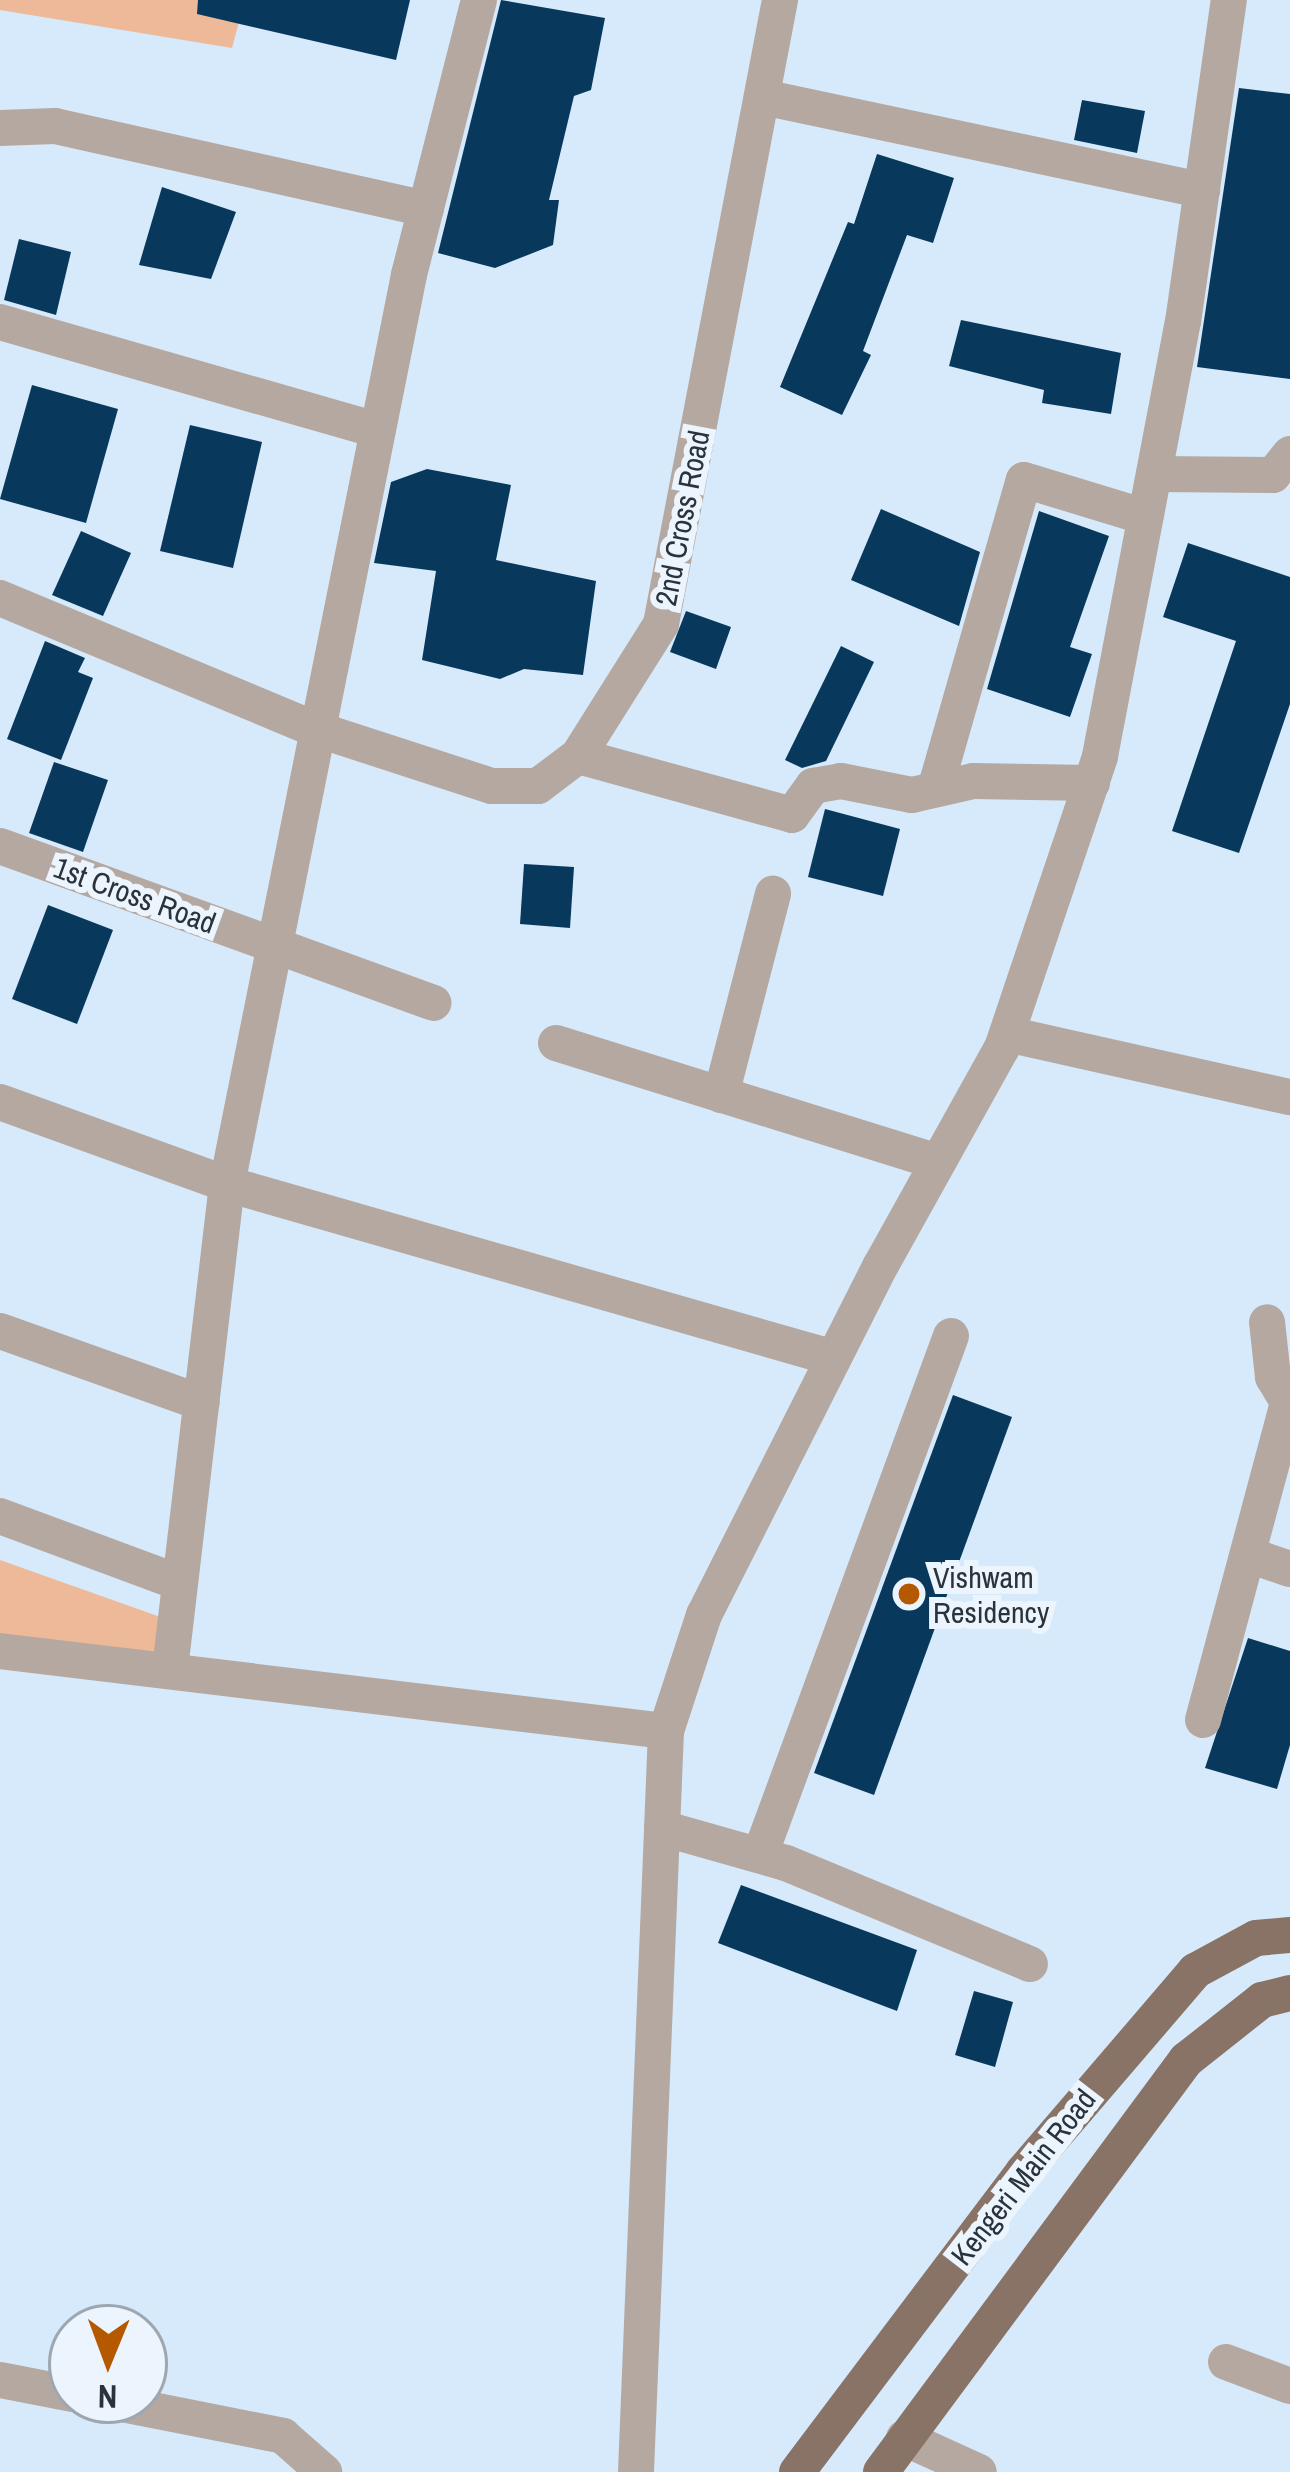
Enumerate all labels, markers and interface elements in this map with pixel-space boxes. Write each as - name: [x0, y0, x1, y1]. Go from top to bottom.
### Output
- street label: 2nd Cross Road: [647, 427, 717, 609]
- street label: 1st Cross Road: [49, 849, 221, 941]
- place label: Vishwam Residency: [933, 1559, 1049, 1630]
- marker: Vishwam Residency: [896, 1581, 922, 1607]
- street label: Kengeri Main Road: [943, 2082, 1103, 2272]
- north arrow: [48, 2304, 168, 2424]
- text: N: [97, 2375, 118, 2419]

